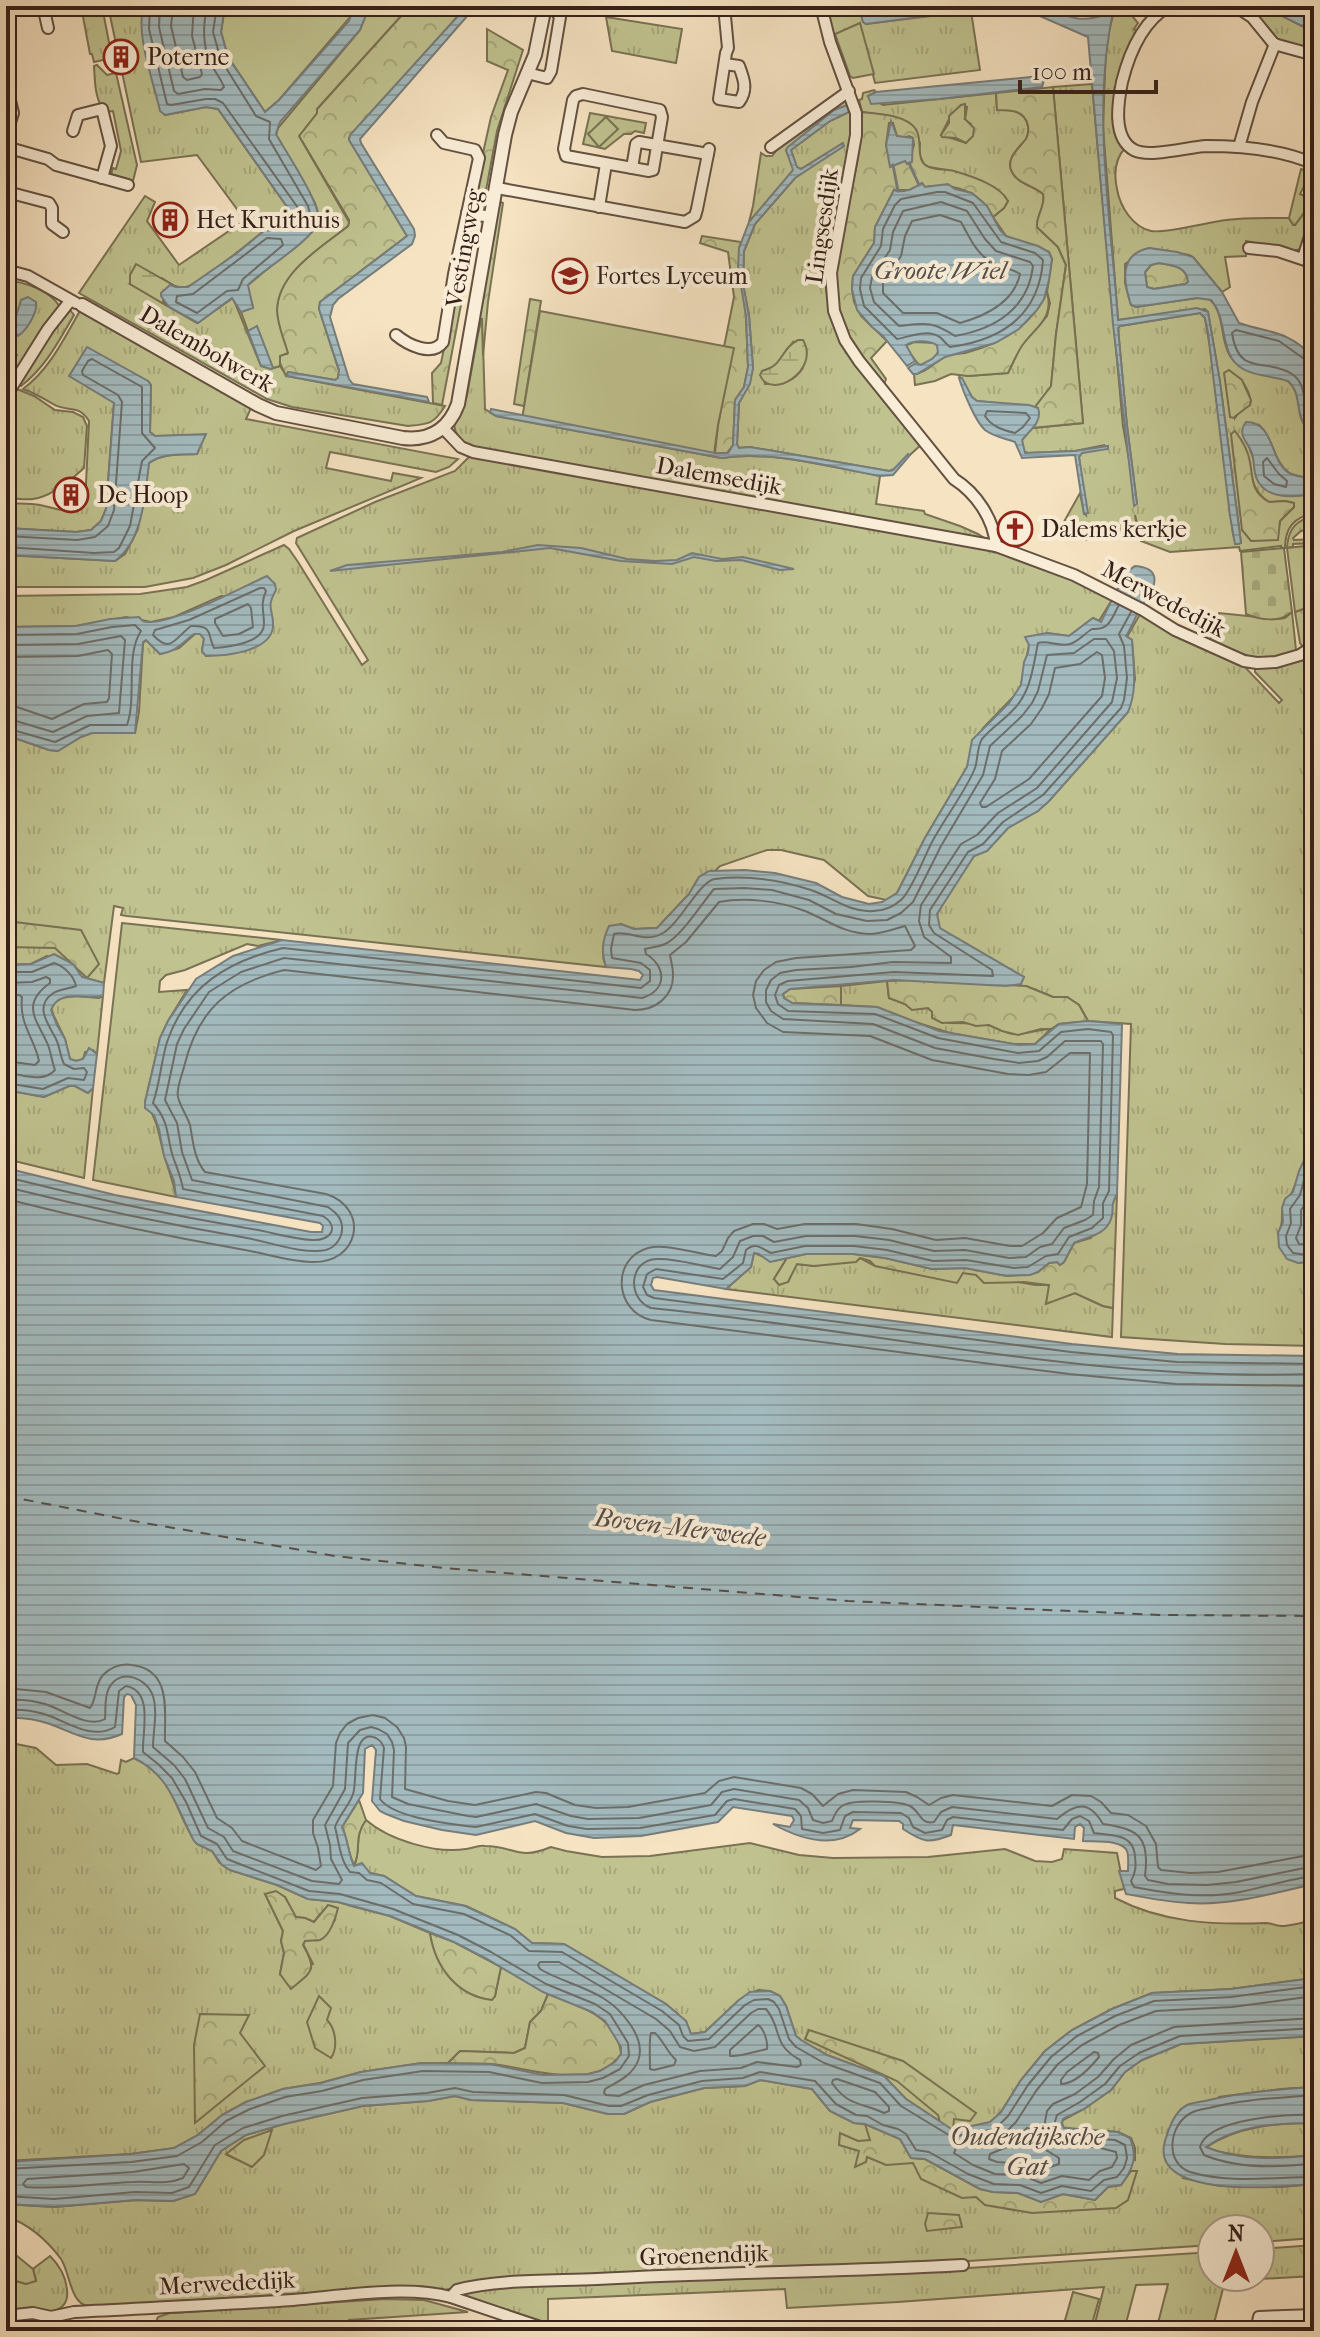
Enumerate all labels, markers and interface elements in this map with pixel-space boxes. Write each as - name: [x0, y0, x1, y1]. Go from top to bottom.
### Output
- building icon: Poterne: [102, 38, 140, 76]
- place label: Poterne: [147, 43, 229, 71]
- scale bar: [1020, 44, 1156, 94]
- text: 100 m: [1032, 58, 1092, 86]
- street label: Lingsesdijk: [800, 166, 844, 286]
- street label: Vestingweg: [440, 185, 488, 310]
- building icon: Het Kruithuis: [151, 201, 189, 239]
- place label: Het Kruithuis: [196, 206, 340, 234]
- water label: Groote Wiel: [874, 255, 1009, 286]
- school or university icon: Fortes Lyceum: [551, 257, 589, 295]
- place label: Fortes Lyceum: [596, 262, 748, 290]
- street label: Dalembolwerk: [135, 299, 280, 399]
- street label: Dalemsedijk: [654, 451, 785, 501]
- building icon: De Hoop: [52, 476, 90, 514]
- place label: De Hoop: [97, 481, 188, 509]
- church icon: Dalems kerkje: [996, 510, 1034, 548]
- place label: Dalems kerkje: [1041, 515, 1187, 543]
- street label: Merwededijk: [1097, 555, 1231, 644]
- water label: Boven-Merwede: [591, 1501, 769, 1554]
- water label: Oudendijksche Gat: [950, 2121, 1106, 2182]
- north arrow: [1196, 2213, 1276, 2293]
- text: N: [1228, 2221, 1245, 2247]
- street label: Groenendijk: [639, 2239, 770, 2271]
- street label: Merwededijk: [158, 2265, 297, 2301]

